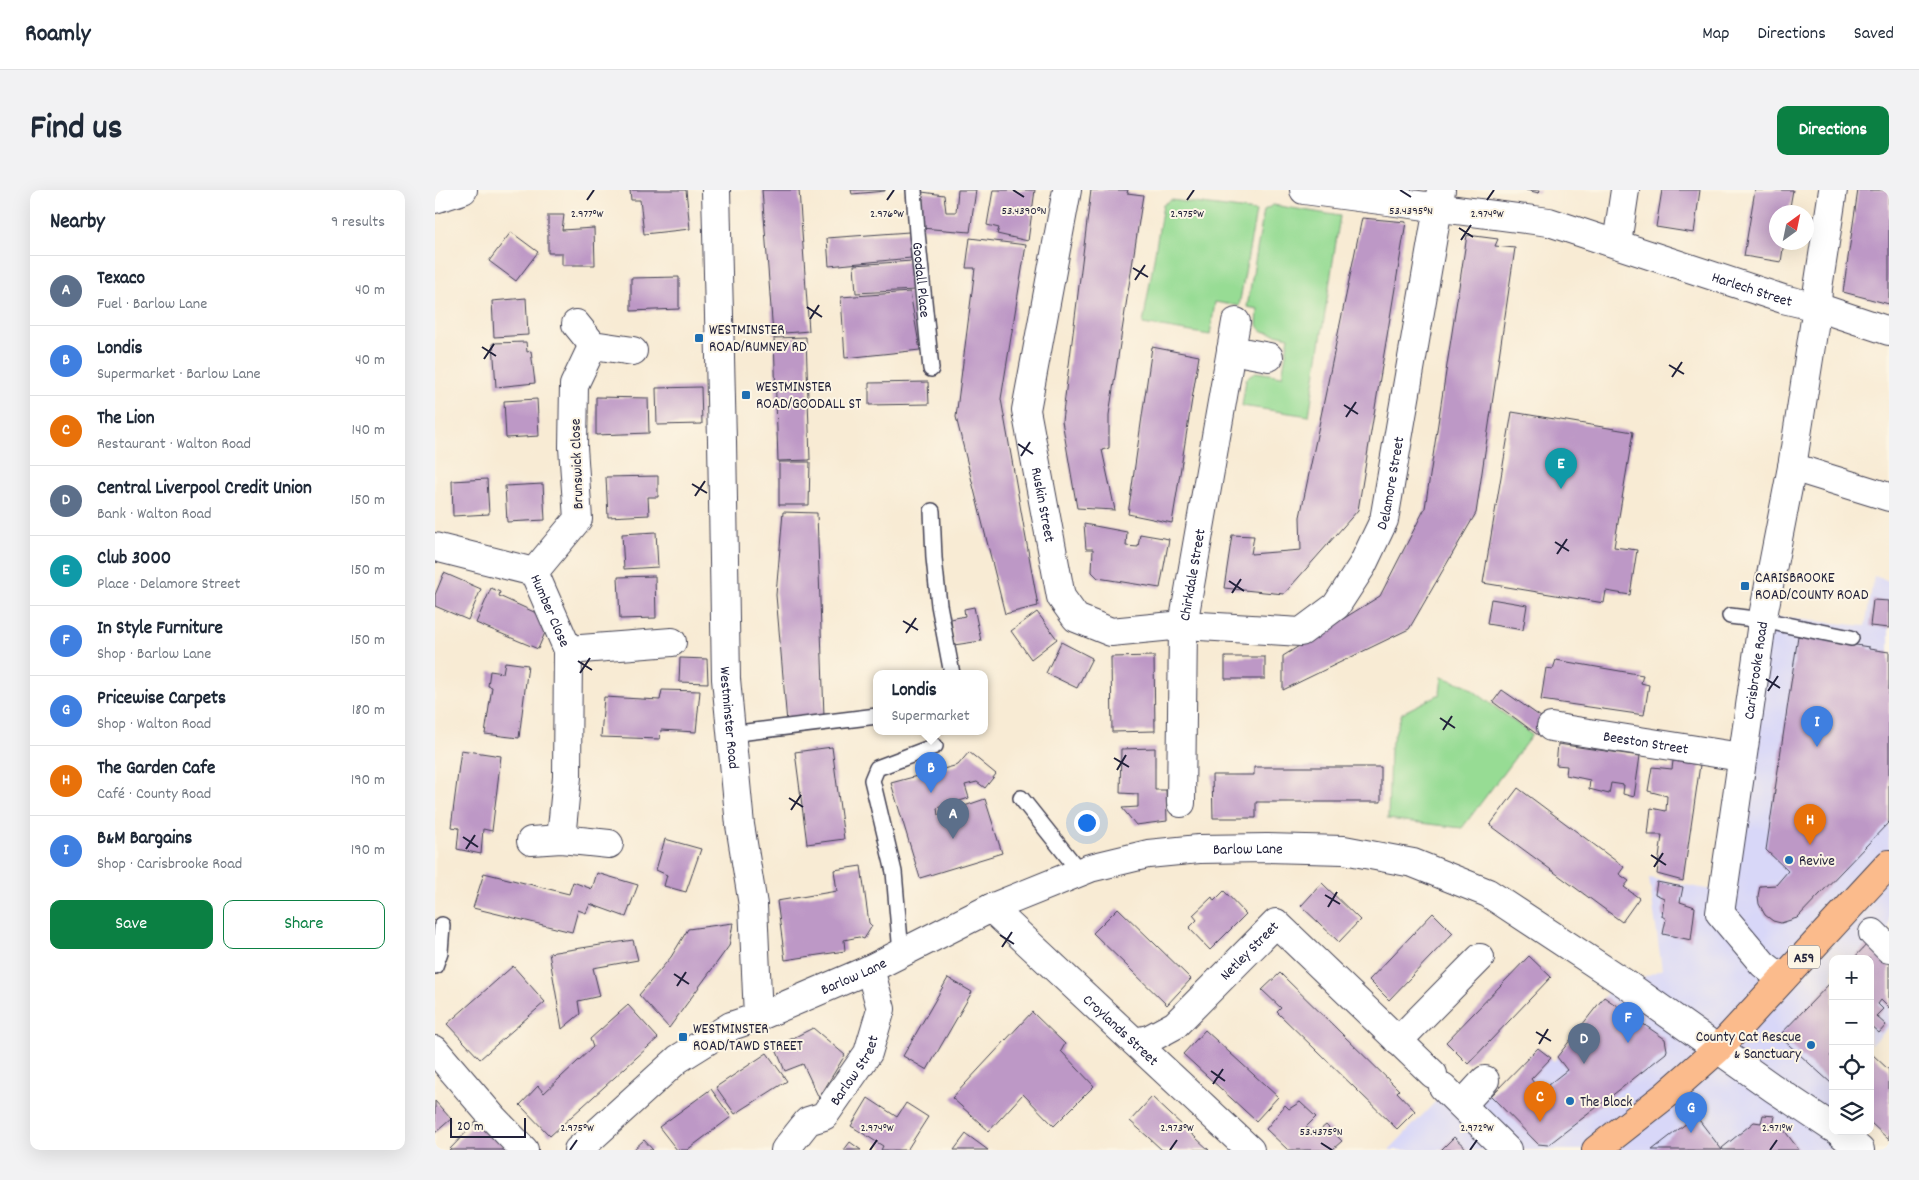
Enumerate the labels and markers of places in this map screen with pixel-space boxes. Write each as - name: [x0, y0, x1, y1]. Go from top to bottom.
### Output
- place label: WESTMINSTER ROAD/RUMNEY RD: [709, 320, 807, 359]
- marker: WESTMINSTER ROAD/RUMNEY RD: [693, 332, 705, 344]
- place label: WESTMINSTER ROAD/GOODALL ST: [756, 377, 861, 416]
- marker: WESTMINSTER ROAD/GOODALL ST: [740, 389, 752, 401]
- pin: E: [1545, 448, 1577, 489]
- place label: CARISBROOKE ROAD/COUNTY ROAD: [1755, 568, 1869, 607]
- marker: CARISBROOKE ROAD/COUNTY ROAD: [1739, 580, 1751, 592]
- pin: I: [1801, 706, 1833, 747]
- pin: B: [915, 752, 947, 793]
- pin: A: [937, 798, 969, 839]
- pin: H: [1794, 804, 1826, 845]
- place label: Revive: [1799, 851, 1835, 873]
- marker: Revive: [1783, 854, 1795, 866]
- pin: F: [1612, 1002, 1644, 1043]
- place label: WESTMINSTER ROAD/TAWD STREET: [693, 1019, 803, 1058]
- pin: D: [1568, 1023, 1600, 1064]
- place label: County Cat Rescue & Sanctuary: [1696, 1027, 1802, 1066]
- marker: WESTMINSTER ROAD/TAWD STREET: [677, 1031, 689, 1043]
- marker: County Cat Rescue & Sanctuary: [1805, 1039, 1817, 1051]
- pin: C: [1524, 1081, 1556, 1122]
- place label: The Block: [1580, 1092, 1632, 1114]
- pin: G: [1675, 1092, 1707, 1133]
- marker: The Block: [1564, 1095, 1576, 1107]

